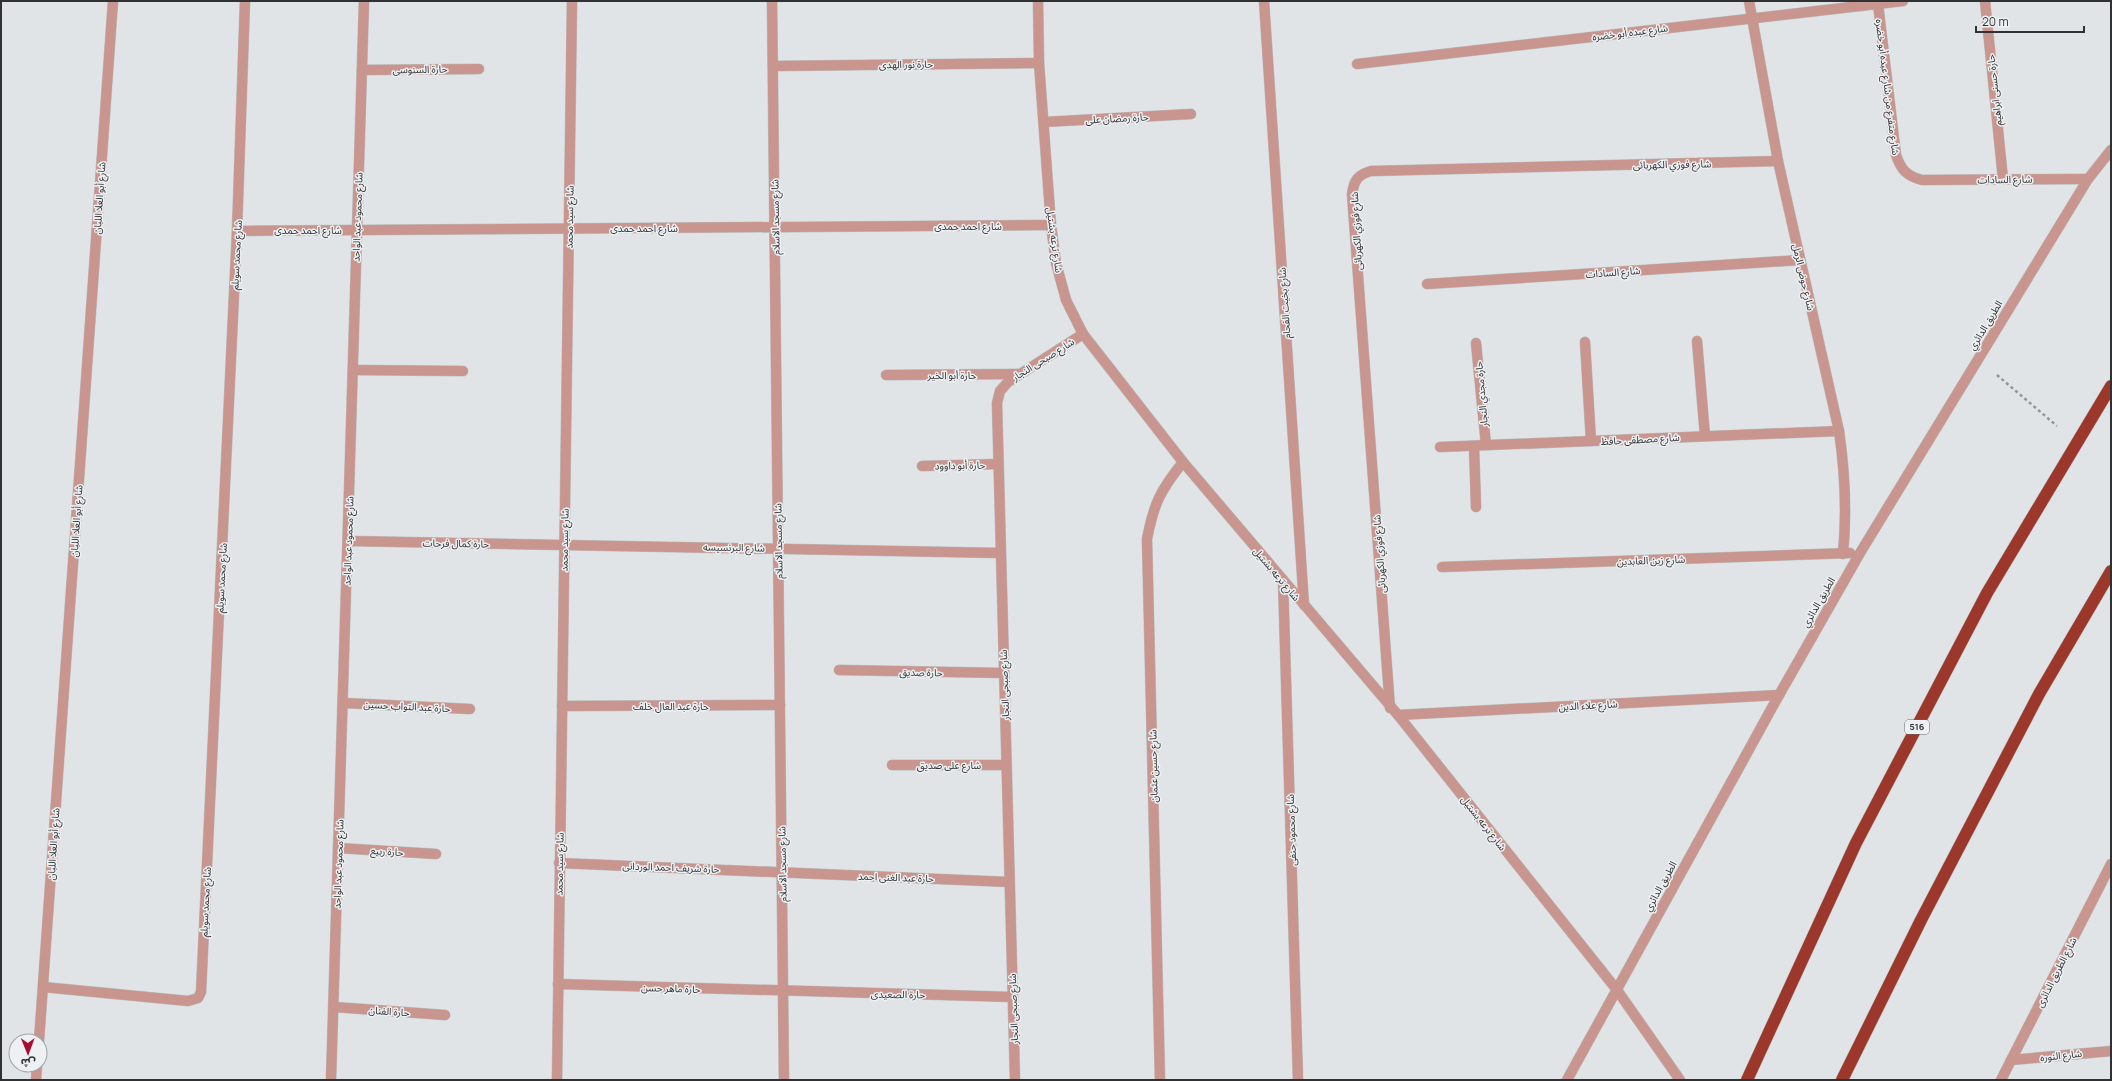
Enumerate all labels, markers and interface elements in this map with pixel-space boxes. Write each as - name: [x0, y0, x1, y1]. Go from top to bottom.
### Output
- scale bar: [1976, 8, 2084, 34]
- text: 20 m: [1982, 13, 2009, 30]
- street label: شارع متفرع من شارع عبده أبو خضره: [1872, 18, 1903, 156]
- street label: شارع عبده أبو خضره: [1591, 20, 1669, 45]
- street label: حارة حسنى ابراهيم: [1983, 53, 2006, 126]
- street label: حارة نور الهدى: [879, 57, 933, 71]
- street label: حارة السنوسى: [392, 62, 448, 76]
- street label: حارة رمضان على: [1085, 109, 1149, 127]
- street label: شارع فوزي الكهربائى: [1633, 156, 1711, 173]
- street label: شارع أبو العلا اللبان: [89, 161, 110, 235]
- street label: شارع محمود عبد الواحد: [348, 172, 367, 262]
- street label: شارع السادات: [1977, 172, 2033, 187]
- street label: شارع مسجد الاسلام: [767, 179, 785, 255]
- street label: شارع سيد محمد: [561, 185, 578, 249]
- street label: شارع فوزي الكهربائى: [1347, 191, 1366, 271]
- street label: شارع ترعه بشتيل: [1042, 206, 1067, 274]
- street label: شارع محمد سويلم: [227, 219, 246, 291]
- street label: شارع احمد حمدى: [934, 219, 1002, 234]
- street label: شارع احمد حمدى: [610, 221, 678, 236]
- street label: شارع احمد حمدى: [274, 223, 342, 238]
- street label: شارع حوض الرمل: [1789, 242, 1819, 312]
- street label: شارع السادات: [1585, 263, 1641, 282]
- street label: شارع بخيت الفحام: [1275, 267, 1295, 339]
- street label: الطريق الدائري: [1965, 298, 2006, 353]
- street label: شارع صبحى النجار: [1008, 334, 1077, 385]
- street label: حارة مجدي النجار: [1471, 360, 1492, 428]
- street label: حارة أبو الخير: [927, 368, 977, 382]
- street label: شارع مصطفى حافظ: [1600, 430, 1680, 449]
- street label: حارة أبو داوود: [935, 458, 986, 472]
- street label: شارع أبو العلا اللبان: [66, 484, 87, 558]
- street label: شارع محمود عبد الواحد: [339, 496, 358, 586]
- street label: شارع مسجد الاسلام: [770, 503, 788, 579]
- street label: شارع سيد محمد: [556, 508, 573, 572]
- street label: شارع فوزي الكهربائى: [1369, 514, 1390, 594]
- street label: حارة كمال فرحات: [423, 535, 490, 551]
- street label: شارع البرنسيسه: [703, 539, 765, 556]
- street label: شارع محمد سويلم: [212, 542, 231, 614]
- street label: شارع ترعه بشتيل: [1250, 544, 1304, 605]
- street label: شارع زين العابدين: [1616, 552, 1686, 569]
- street label: الطريق الدائري: [1798, 574, 1839, 630]
- street label: شارع صبحى النجار: [996, 649, 1013, 722]
- street label: حارة صديق: [899, 665, 943, 679]
- street label: شارع علاء الدين: [1558, 696, 1618, 715]
- street label: حارة عبد التواب حسين: [363, 697, 451, 715]
- street label: حارة عبد العال خلف: [633, 699, 709, 713]
- road number: 516: [1905, 720, 1929, 734]
- street label: شارع حسين عثمان: [1145, 729, 1162, 803]
- street label: شارع على صديق: [917, 758, 981, 773]
- street label: شارع ترعه بشتيل: [1457, 793, 1510, 854]
- street label: شارع محمود حنفى: [1283, 794, 1300, 866]
- street label: شارع أبو العلا اللبان: [43, 807, 64, 881]
- street label: شارع محمود عبد الواحد: [329, 819, 348, 909]
- street label: شارع مسجد الاسلام: [774, 826, 792, 902]
- street label: شارع سيد محمد: [551, 832, 568, 896]
- street label: حارة ربيع: [370, 843, 404, 860]
- street label: حارة شريف احمد الوردانى: [622, 858, 720, 876]
- street label: الطريق الدائري: [1640, 858, 1681, 914]
- street label: شارع محمد سويلم: [196, 866, 215, 938]
- street label: حارة عبد الغنى احمد: [858, 869, 934, 885]
- street label: شارع الطريق الدائرى: [2032, 934, 2081, 1010]
- street label: شارع صبحى النجار: [1005, 973, 1022, 1046]
- street label: حارة ماهر حسن: [641, 980, 701, 996]
- street label: حارة الصعيدى: [871, 987, 925, 1001]
- street label: حارة الفنان: [368, 1003, 410, 1019]
- north arrow: [8, 1033, 48, 1073]
- street label: شارع النوره: [2039, 1046, 2083, 1065]
- text: ش: [21, 1056, 36, 1071]

